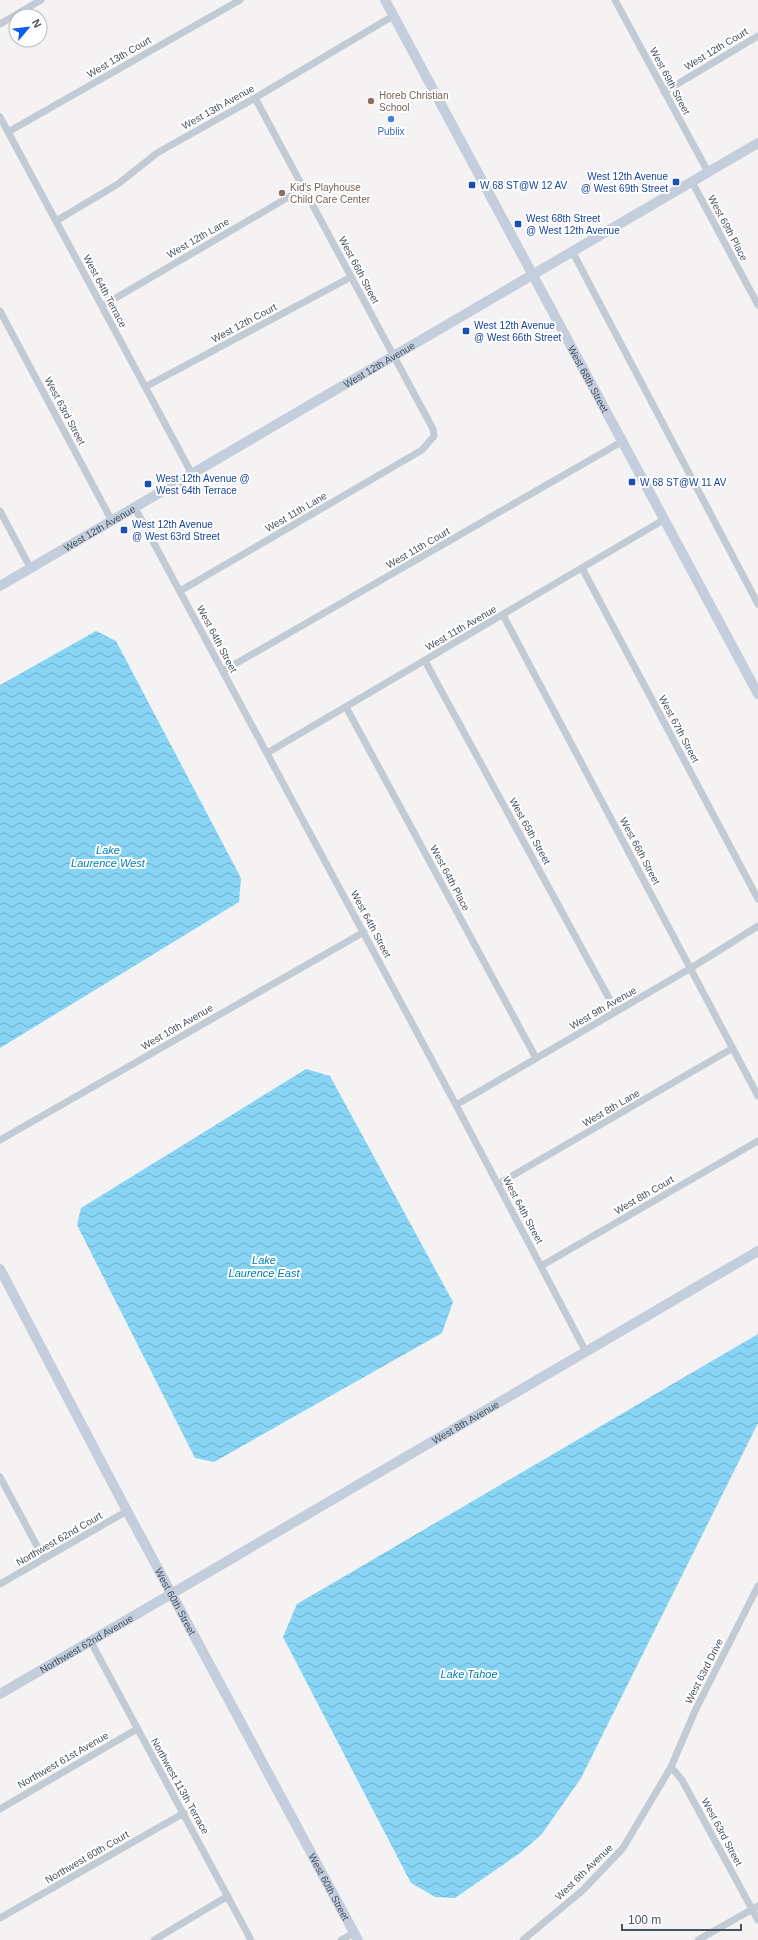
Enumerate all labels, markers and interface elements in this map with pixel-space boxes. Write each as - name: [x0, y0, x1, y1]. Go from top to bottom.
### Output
- north arrow: [8, 8, 48, 48]
- text: N: [30, 17, 44, 30]
- street label: West 12th Court: [682, 26, 750, 72]
- street label: West 13th Court: [85, 34, 153, 80]
- street label: West 69th Street: [648, 46, 692, 117]
- street label: West 13th Avenue: [180, 82, 256, 131]
- place label: Horeb Christian School: [379, 90, 448, 113]
- marker: Horeb Christian School: [366, 96, 376, 106]
- marker: Publix: [386, 114, 396, 124]
- place label: Publix: [377, 126, 405, 137]
- place label: West 12th Avenue @ West 69th Street: [581, 171, 668, 194]
- marker: West 12th Avenue @ West 69th Street: [671, 177, 681, 187]
- marker: W 68 ST@W 12 AV: [467, 180, 477, 190]
- place label: W 68 ST@W 12 AV: [480, 180, 568, 191]
- place label: Kid's Playhouse Child Care Center: [290, 182, 371, 205]
- marker: Kid's Playhouse Child Care Center: [277, 188, 287, 198]
- street label: West 69th Place: [706, 193, 750, 263]
- place label: West 68th Street @ West 12th Avenue: [526, 213, 620, 236]
- street label: West 12th Lane: [165, 216, 231, 260]
- marker: West 68th Street @ West 12th Avenue: [513, 219, 523, 229]
- street label: West 66th Street: [337, 235, 381, 306]
- street label: West 64th Terrace: [81, 253, 129, 330]
- street label: West 12th Court: [210, 301, 279, 345]
- place label: West 12th Avenue @ West 66th Street: [474, 320, 561, 343]
- marker: West 12th Avenue @ West 66th Street: [461, 326, 471, 336]
- street label: West 12th Avenue: [341, 339, 417, 390]
- street label: West 68th Street: [566, 343, 611, 414]
- street label: West 63rd Street: [43, 375, 88, 447]
- place label: West 12th Avenue @ West 64th Terrace: [156, 473, 250, 496]
- marker: W 68 ST@W 11 AV: [627, 477, 637, 487]
- place label: W 68 ST@W 11 AV: [640, 477, 727, 488]
- marker: West 12th Avenue @ West 64th Terrace: [143, 479, 153, 489]
- street label: West 11th Lane: [263, 490, 329, 534]
- street label: West 12th Avenue: [62, 503, 137, 553]
- place label: West 12th Avenue @ West 63rd Street: [132, 519, 220, 542]
- marker: West 12th Avenue @ West 63rd Street: [119, 525, 129, 535]
- street label: West 11th Court: [384, 525, 452, 571]
- street label: West 11th Avenue: [424, 603, 499, 653]
- street label: West 64th Street: [195, 604, 239, 675]
- street label: West 67th Street: [657, 694, 701, 765]
- street label: West 65th Street: [507, 796, 553, 866]
- street label: West 66th Street: [618, 816, 662, 887]
- street label: West 64th Place: [428, 843, 472, 913]
- water label: Lake Laurence West: [71, 844, 146, 869]
- street label: West 64th Street: [349, 889, 393, 960]
- street label: West 9th Avenue: [568, 984, 639, 1032]
- street label: West 10th Avenue: [139, 1002, 215, 1052]
- street label: West 8th Lane: [580, 1087, 642, 1129]
- street label: West 8th Court: [612, 1174, 676, 1216]
- street label: West 64th Street: [501, 1175, 545, 1246]
- water label: Lake Laurence East: [229, 1254, 300, 1279]
- street label: West 8th Avenue: [430, 1398, 501, 1446]
- street label: Northwest 62nd Court: [14, 1510, 104, 1568]
- street label: West 60th Street: [153, 1566, 198, 1637]
- street label: Northwest 62nd Avenue: [38, 1612, 135, 1675]
- street label: West 63rd Drive: [683, 1636, 725, 1705]
- water label: Lake Tahoe: [440, 1668, 498, 1680]
- street label: Northwest 61st Avenue: [16, 1729, 111, 1790]
- street label: Northwest 113th Terrace: [149, 1736, 211, 1836]
- street label: West 63rd Street: [700, 1796, 745, 1868]
- street label: Northwest 60th Court: [43, 1829, 131, 1885]
- street label: West 6th Avenue: [553, 1842, 615, 1902]
- street label: West 60th Street: [307, 1851, 352, 1922]
- scale bar: [622, 1906, 741, 1932]
- text: 100 m: [628, 1913, 661, 1927]

